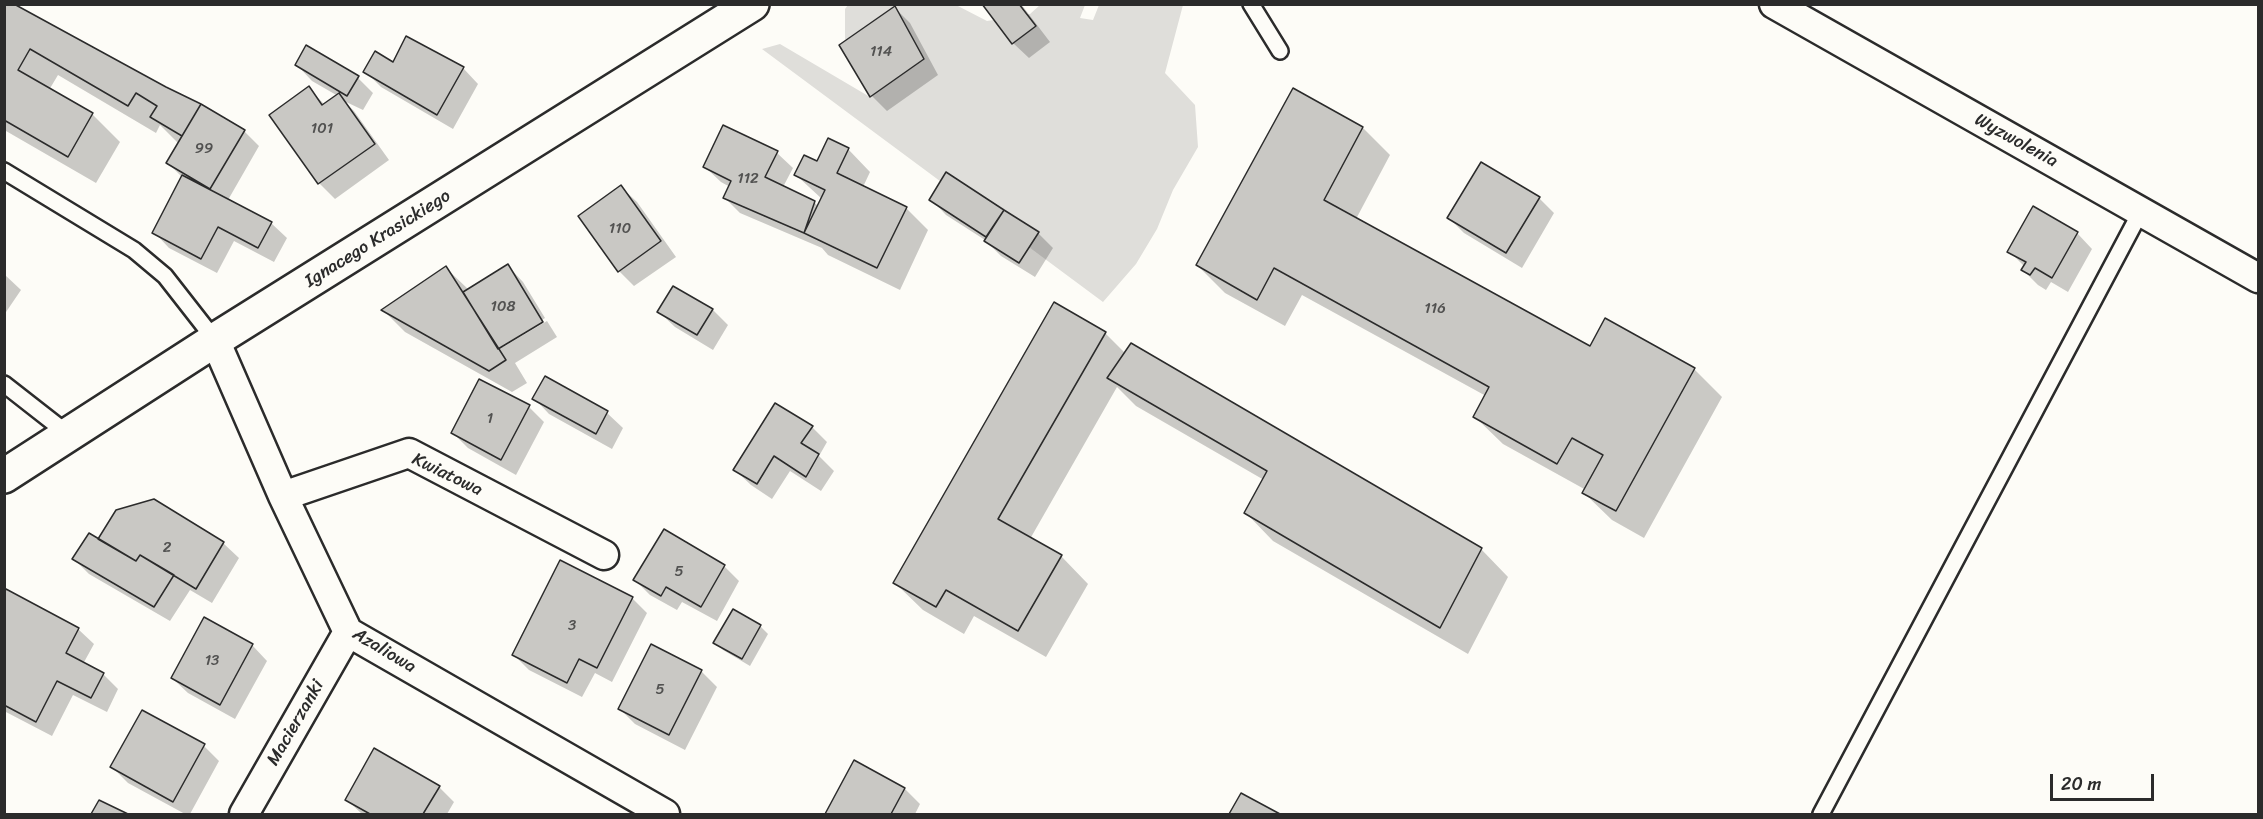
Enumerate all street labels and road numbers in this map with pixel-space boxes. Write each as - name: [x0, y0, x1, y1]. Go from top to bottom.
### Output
- street label: Wyzwolenia: [1971, 109, 2061, 173]
- street label: Ignacego Krasickiego: [301, 185, 455, 293]
- street label: Kwiatowa: [408, 449, 486, 501]
- street label: Azaliowa: [348, 624, 420, 678]
- street label: Macierzanki: [263, 676, 329, 770]

